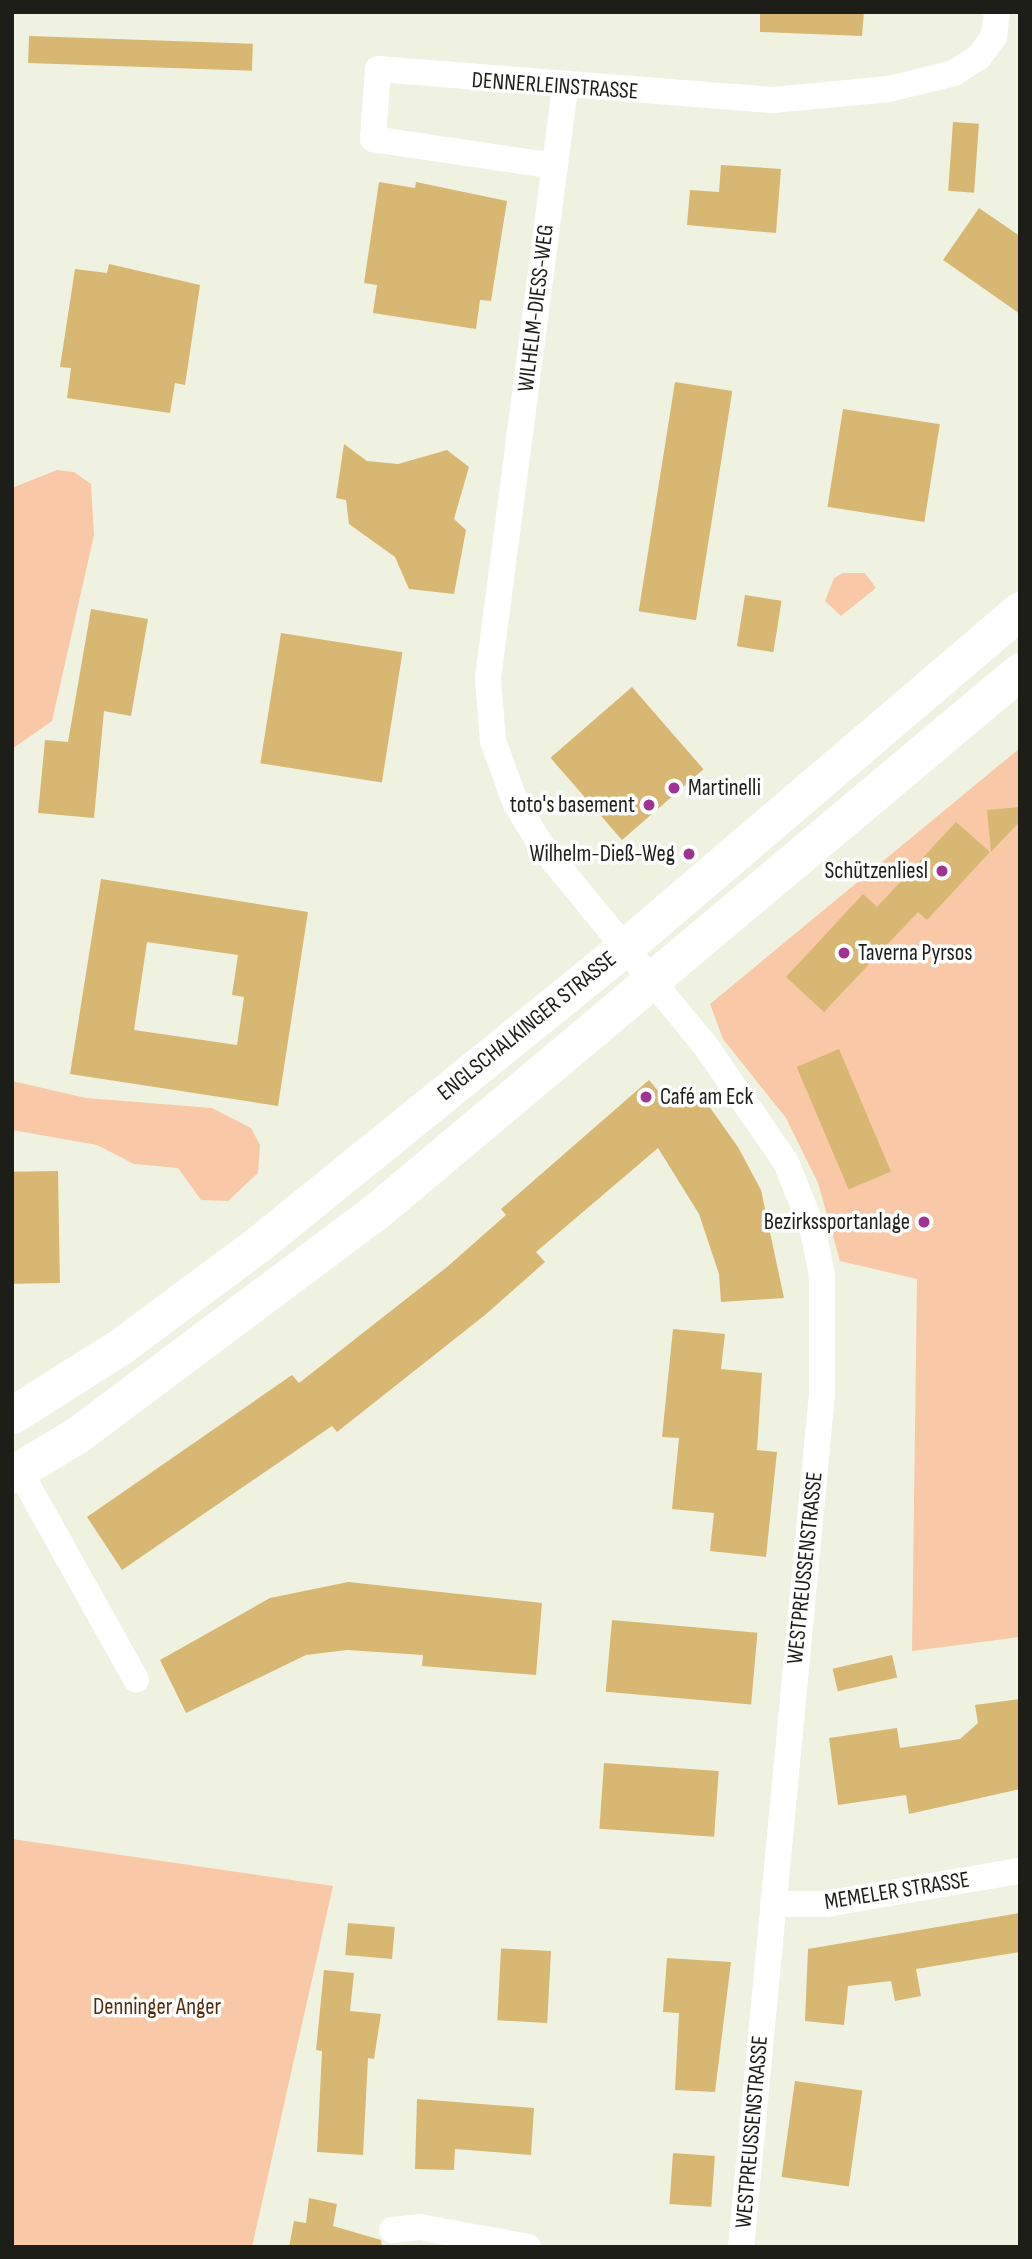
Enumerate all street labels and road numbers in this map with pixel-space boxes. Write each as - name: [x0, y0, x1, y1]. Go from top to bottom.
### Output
- street label: DENNERLEINSTRASSE: [471, 66, 639, 106]
- street label: WILHELM-DIESS-WEG: [512, 223, 560, 393]
- street label: ENGLSCHALKINGER STRASSE: [432, 945, 622, 1107]
- street label: WESTPREUSSENSTRASSE: [781, 1470, 829, 1666]
- street label: MEMELER STRASSE: [822, 1866, 972, 1916]
- street label: WESTPREUSSENSTRASSE: [730, 2035, 774, 2229]

